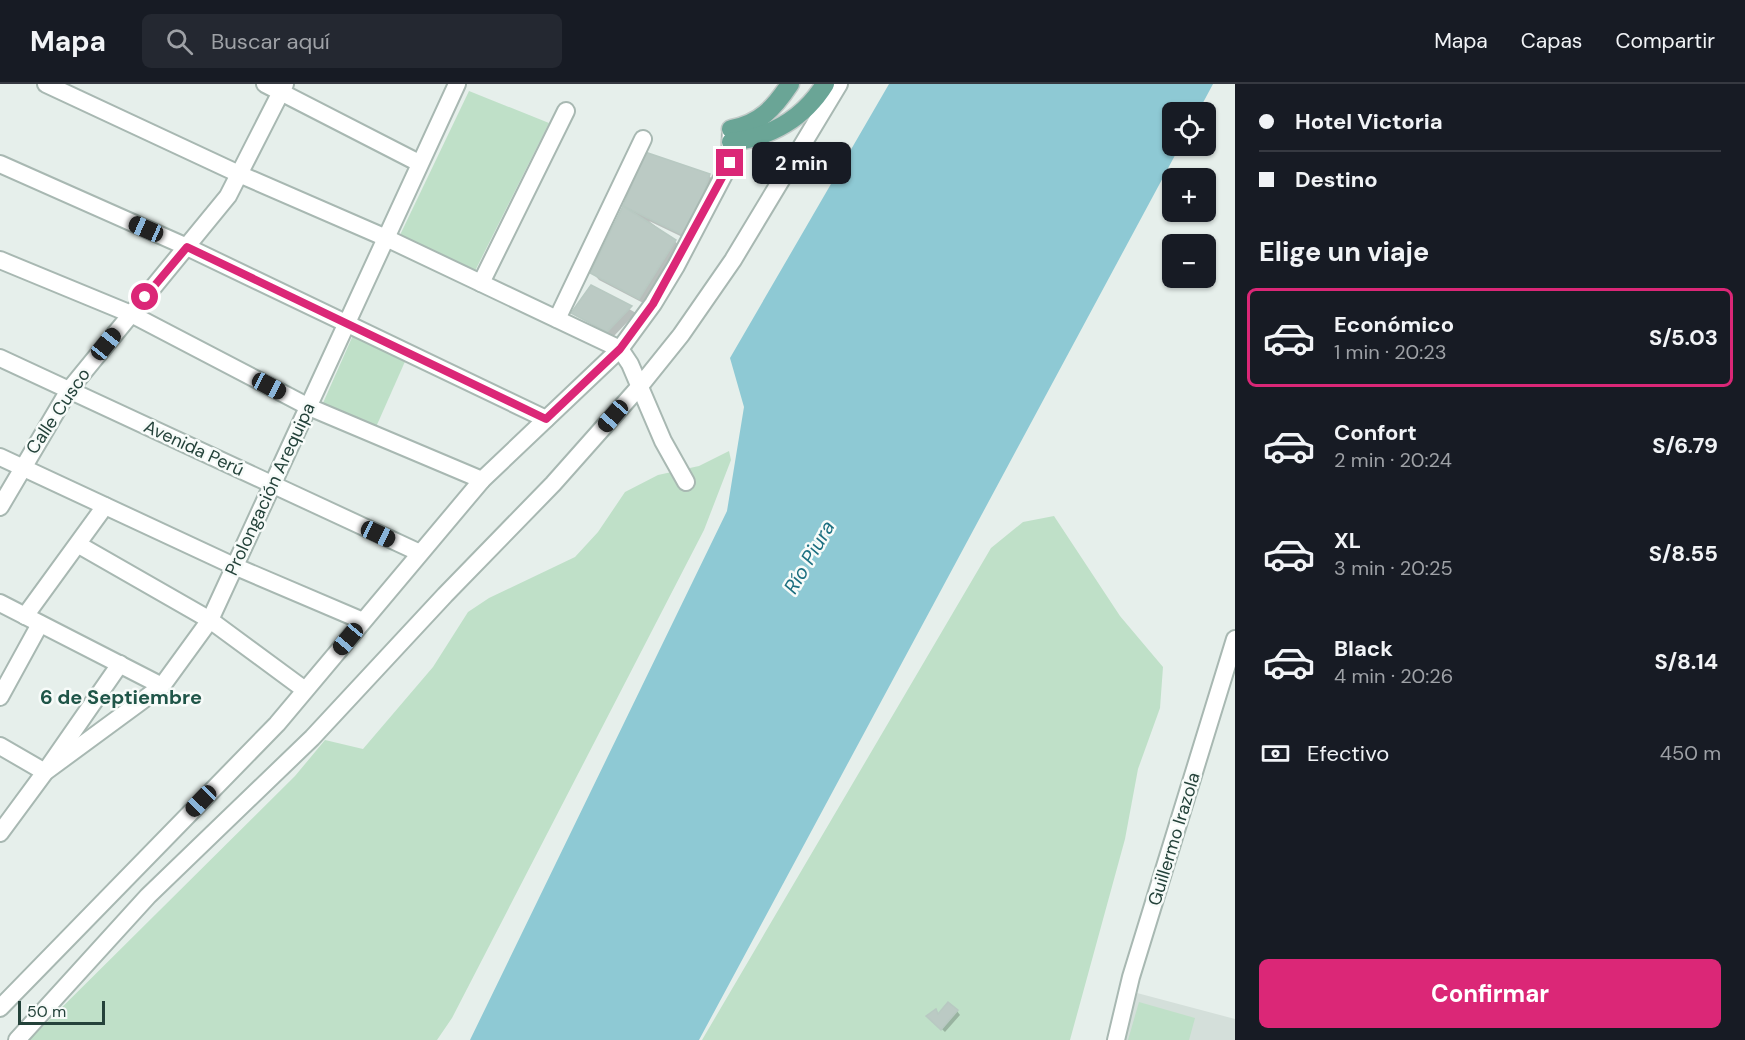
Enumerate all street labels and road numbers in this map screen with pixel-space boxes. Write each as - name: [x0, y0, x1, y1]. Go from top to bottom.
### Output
- street label: Calle Cusco: [20, 363, 96, 459]
- street label: Prolongación Arequipa: [219, 399, 321, 579]
- street label: Avenida Perú: [140, 414, 248, 482]
- street label: Guillermo Irazola: [1142, 769, 1206, 909]

